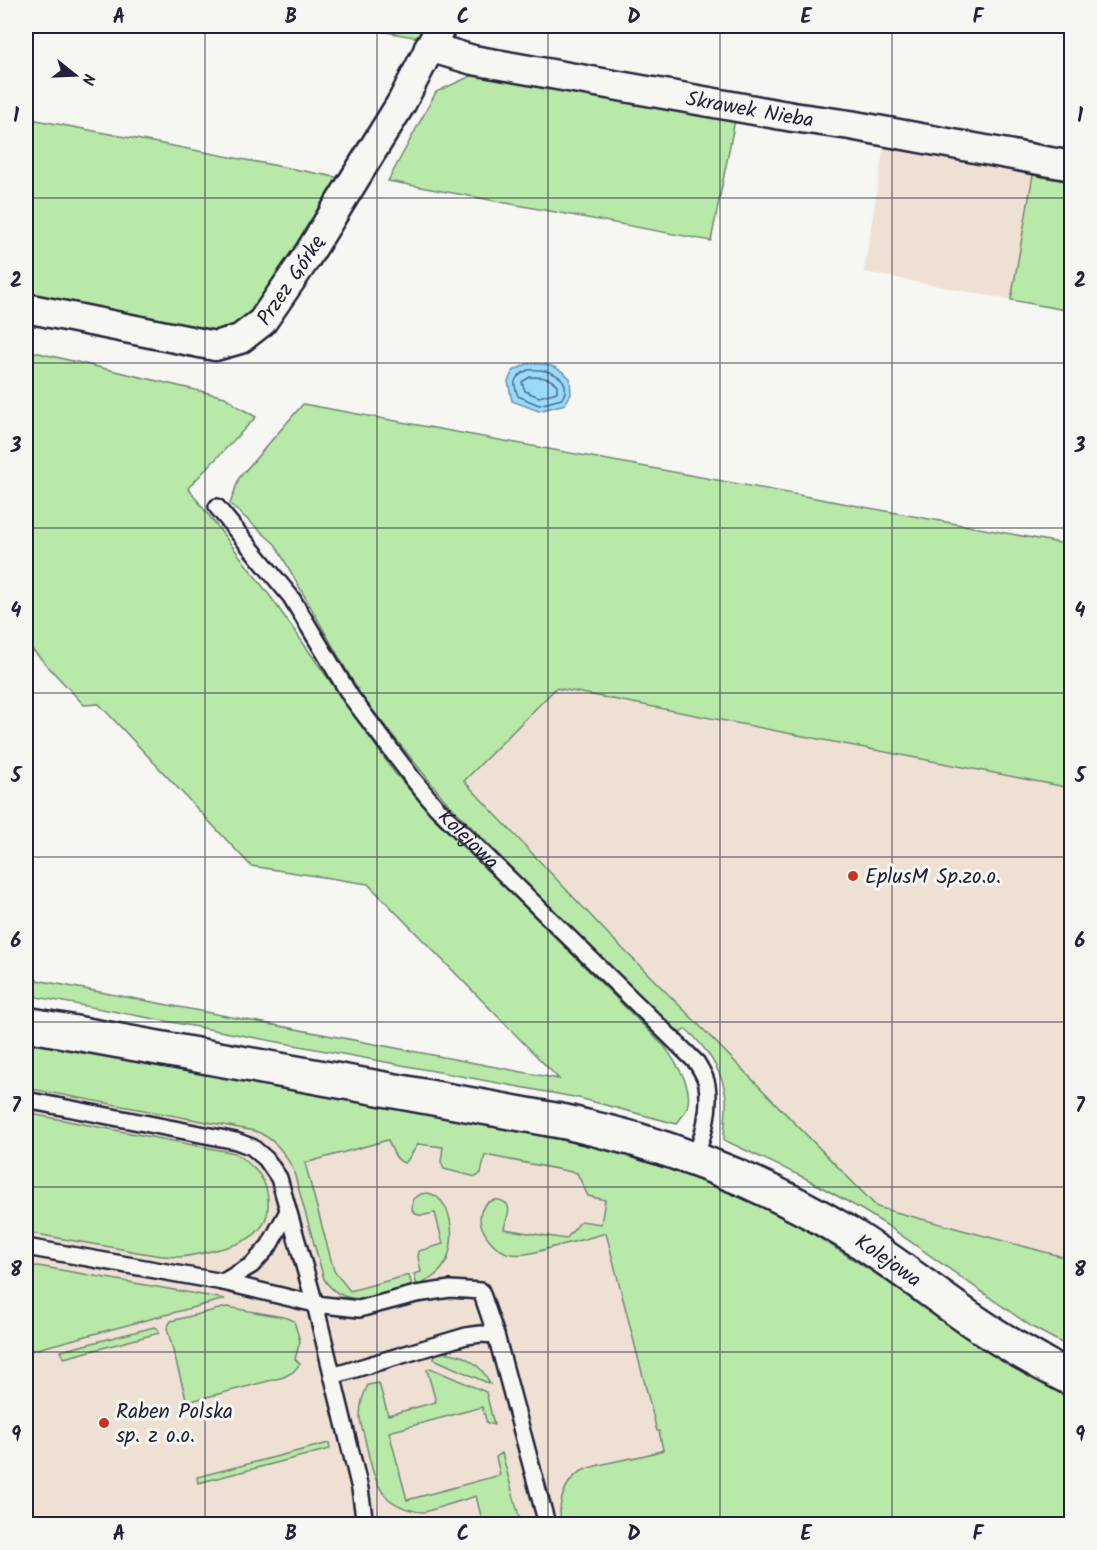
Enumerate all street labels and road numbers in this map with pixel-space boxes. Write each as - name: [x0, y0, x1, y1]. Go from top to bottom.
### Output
- street label: Skrawek Nieba: [683, 83, 816, 138]
- street label: Przez Górkę: [249, 229, 334, 333]
- street label: Kolejowa: [429, 802, 506, 878]
- street label: Kolejowa: [848, 1226, 928, 1297]

